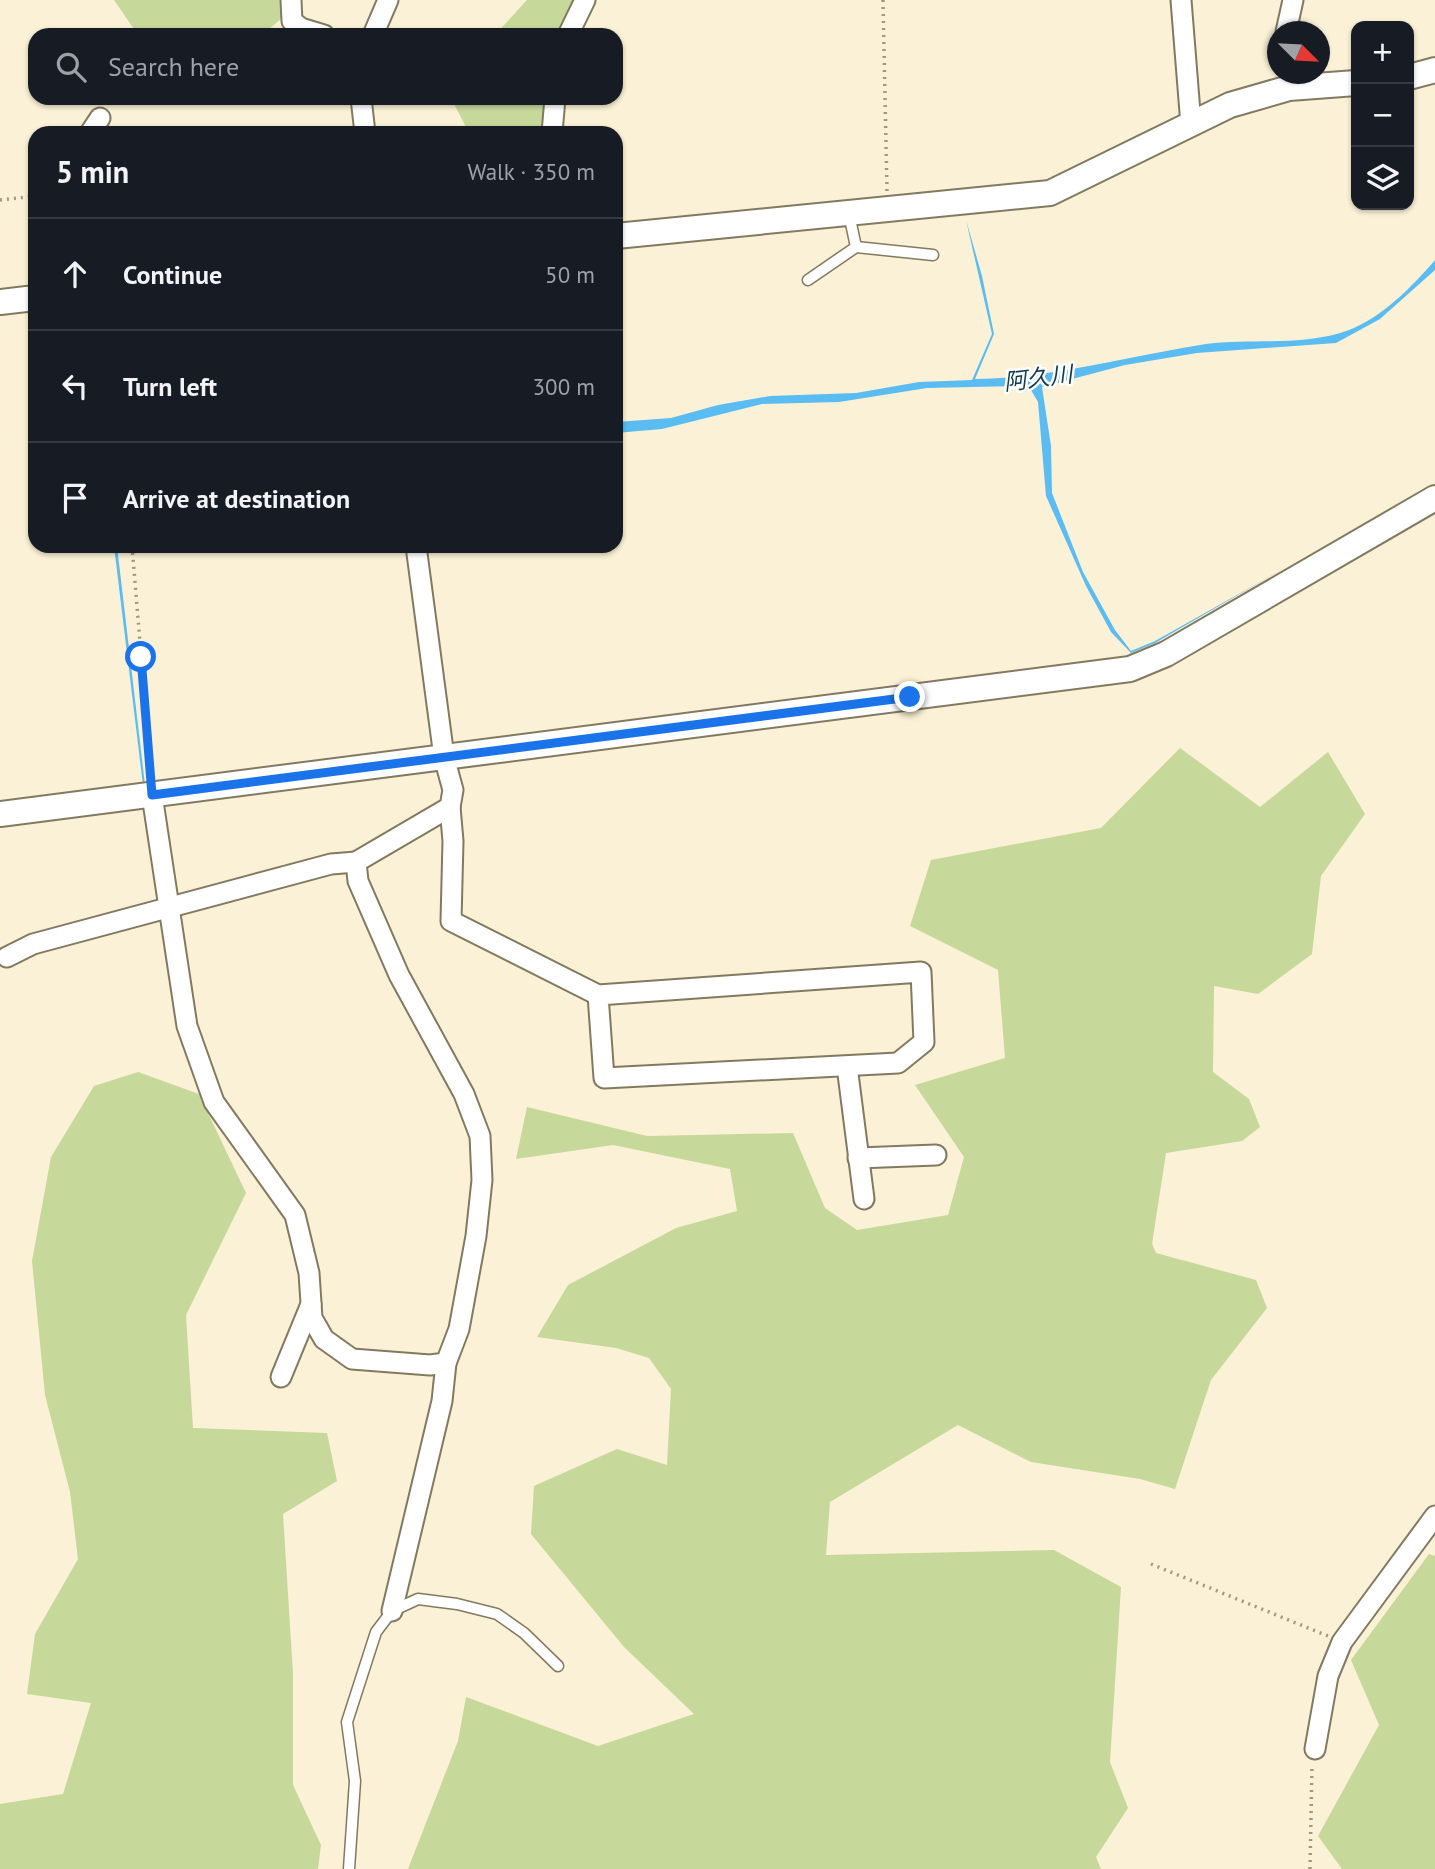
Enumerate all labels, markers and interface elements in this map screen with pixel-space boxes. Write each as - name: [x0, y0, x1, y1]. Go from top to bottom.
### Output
- north arrow: [1267, 21, 1330, 84]
- map controls: [1351, 21, 1414, 210]
- button: +: [1351, 21, 1414, 84]
- search box: [28, 28, 623, 105]
- icon: search: [52, 48, 90, 86]
- text: Search here: [108, 50, 239, 83]
- button: −: [1351, 84, 1414, 147]
- button: layers: [1351, 147, 1414, 210]
- text: 5 min: [56, 152, 129, 191]
- text: Walk · 350 m: [468, 157, 595, 186]
- icon: ahead: [56, 255, 94, 293]
- text: Continue: [123, 258, 222, 291]
- text: 50 m: [545, 260, 595, 289]
- water label: 阿久川: [1002, 359, 1077, 396]
- icon: left: [56, 367, 94, 405]
- text: Turn left: [123, 370, 217, 403]
- text: 300 m: [533, 372, 595, 401]
- icon: arrive: [56, 479, 94, 517]
- text: Arrive at destination: [123, 482, 350, 515]
- route start: [125, 641, 156, 672]
- route end: [894, 681, 925, 712]

